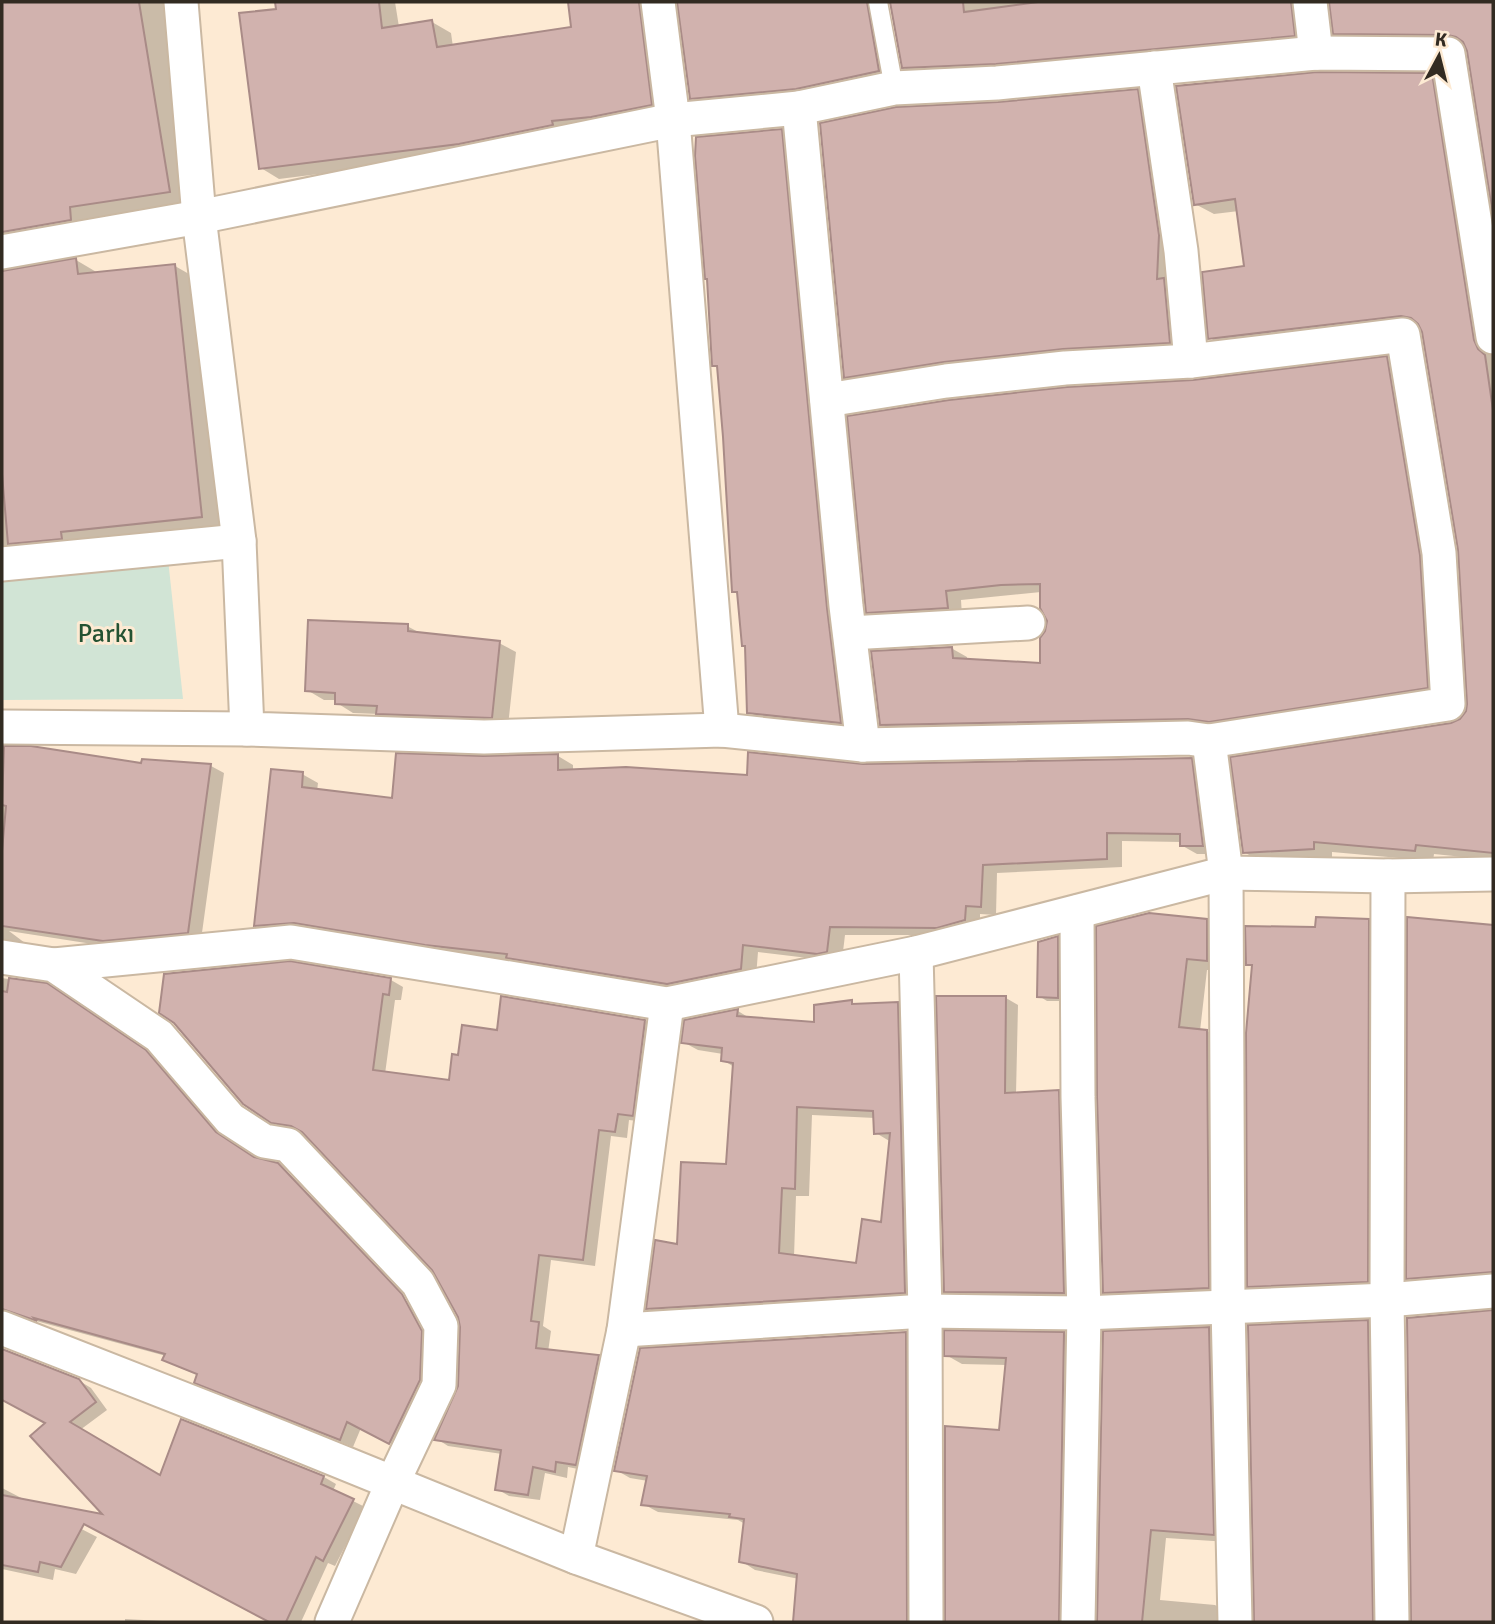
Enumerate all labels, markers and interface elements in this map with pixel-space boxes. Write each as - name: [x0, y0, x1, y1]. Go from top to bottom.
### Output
- north arrow: [1404, 21, 1474, 91]
- text: K: [1434, 27, 1448, 53]
- park label: Parkı: [78, 618, 134, 650]

